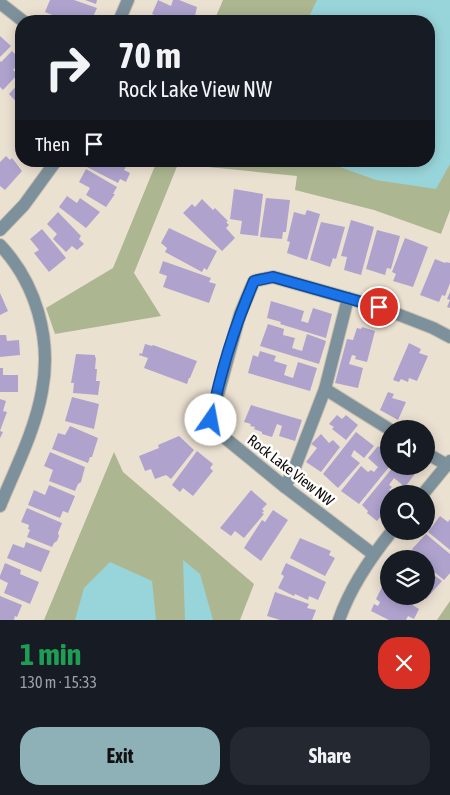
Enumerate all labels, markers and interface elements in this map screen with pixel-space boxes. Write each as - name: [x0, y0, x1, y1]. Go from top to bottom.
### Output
- icon: right: [35, 35, 100, 100]
- text: 70 m: [118, 35, 181, 75]
- text: Rock Lake View NW: [118, 76, 272, 102]
- icon: arrive: [80, 130, 108, 158]
- text: Then: [35, 133, 70, 155]
- pin: [358, 286, 400, 328]
- icon: arrive: [365, 293, 393, 321]
- position arrow: [184, 393, 236, 445]
- map controls: [380, 420, 435, 605]
- button: sound: [380, 420, 435, 475]
- street label: Rock Lake View NW: [244, 431, 338, 509]
- button: search: [380, 485, 435, 540]
- button: layers: [380, 550, 435, 605]
- text: 1 min: [20, 637, 81, 671]
- button: close: [378, 637, 430, 689]
- text: 130 m · 15:33: [20, 673, 97, 691]
- button: Exit: [20, 727, 220, 785]
- button: Share: [230, 727, 430, 785]

